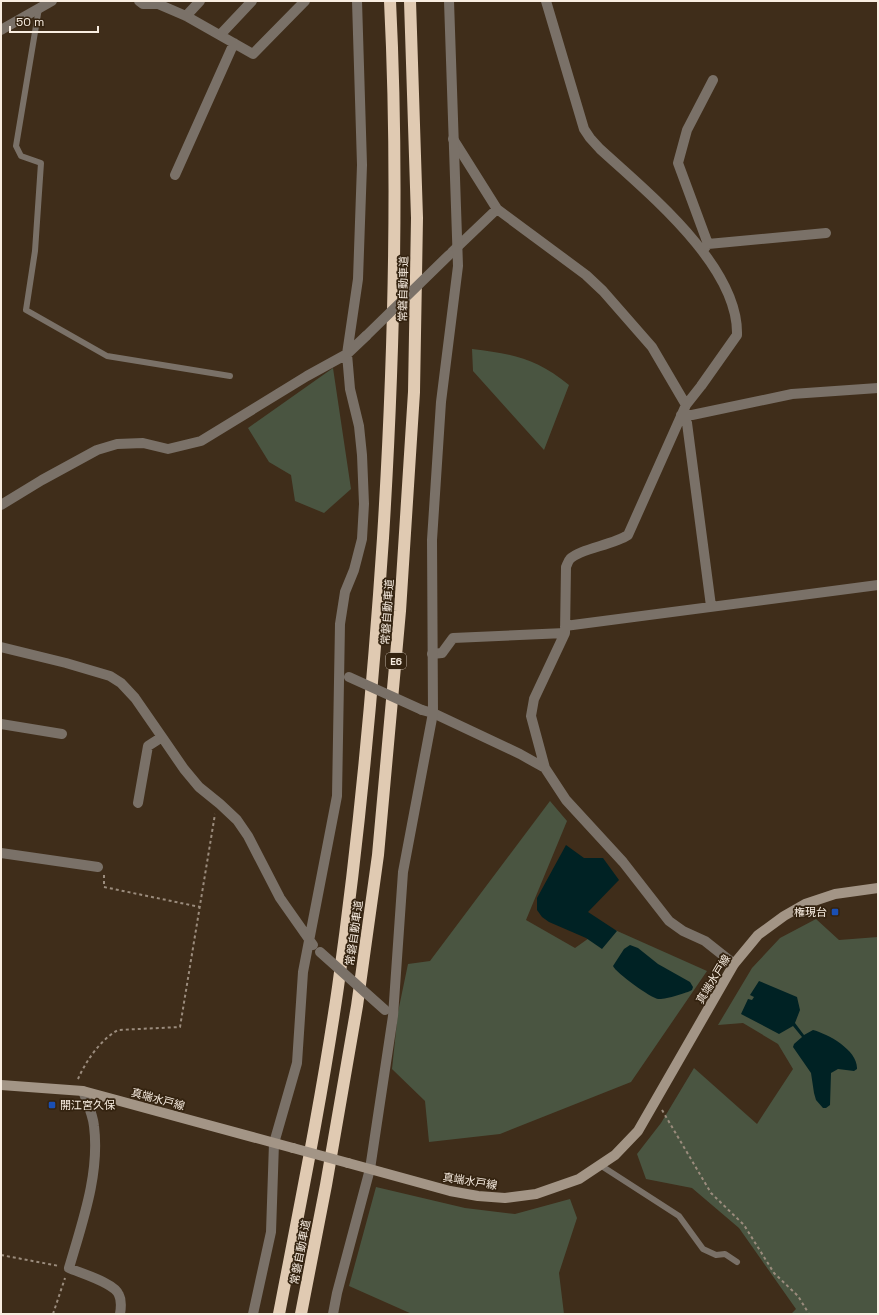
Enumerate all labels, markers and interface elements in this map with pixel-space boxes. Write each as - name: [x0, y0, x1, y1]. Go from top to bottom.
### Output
- scale bar: [10, 8, 98, 34]
- text: 50 m: [16, 14, 44, 30]
- street label: 常磐自動車道: [395, 256, 411, 322]
- street label: 常磐自動車道: [378, 579, 396, 645]
- road number: E6: [386, 653, 406, 669]
- street label: 常磐自動車道: [342, 899, 366, 967]
- place label: 権現台: [794, 905, 827, 919]
- marker: 権現台: [830, 907, 840, 917]
- street label: 真端水戸線: [693, 952, 733, 1006]
- street label: 真端水戸線: [130, 1085, 186, 1113]
- place label: 開江宮久保: [60, 1098, 116, 1112]
- marker: 開江宮久保: [47, 1100, 57, 1110]
- street label: 真端水戸線: [442, 1170, 498, 1192]
- street label: 常磐自動車道: [287, 1218, 313, 1286]

